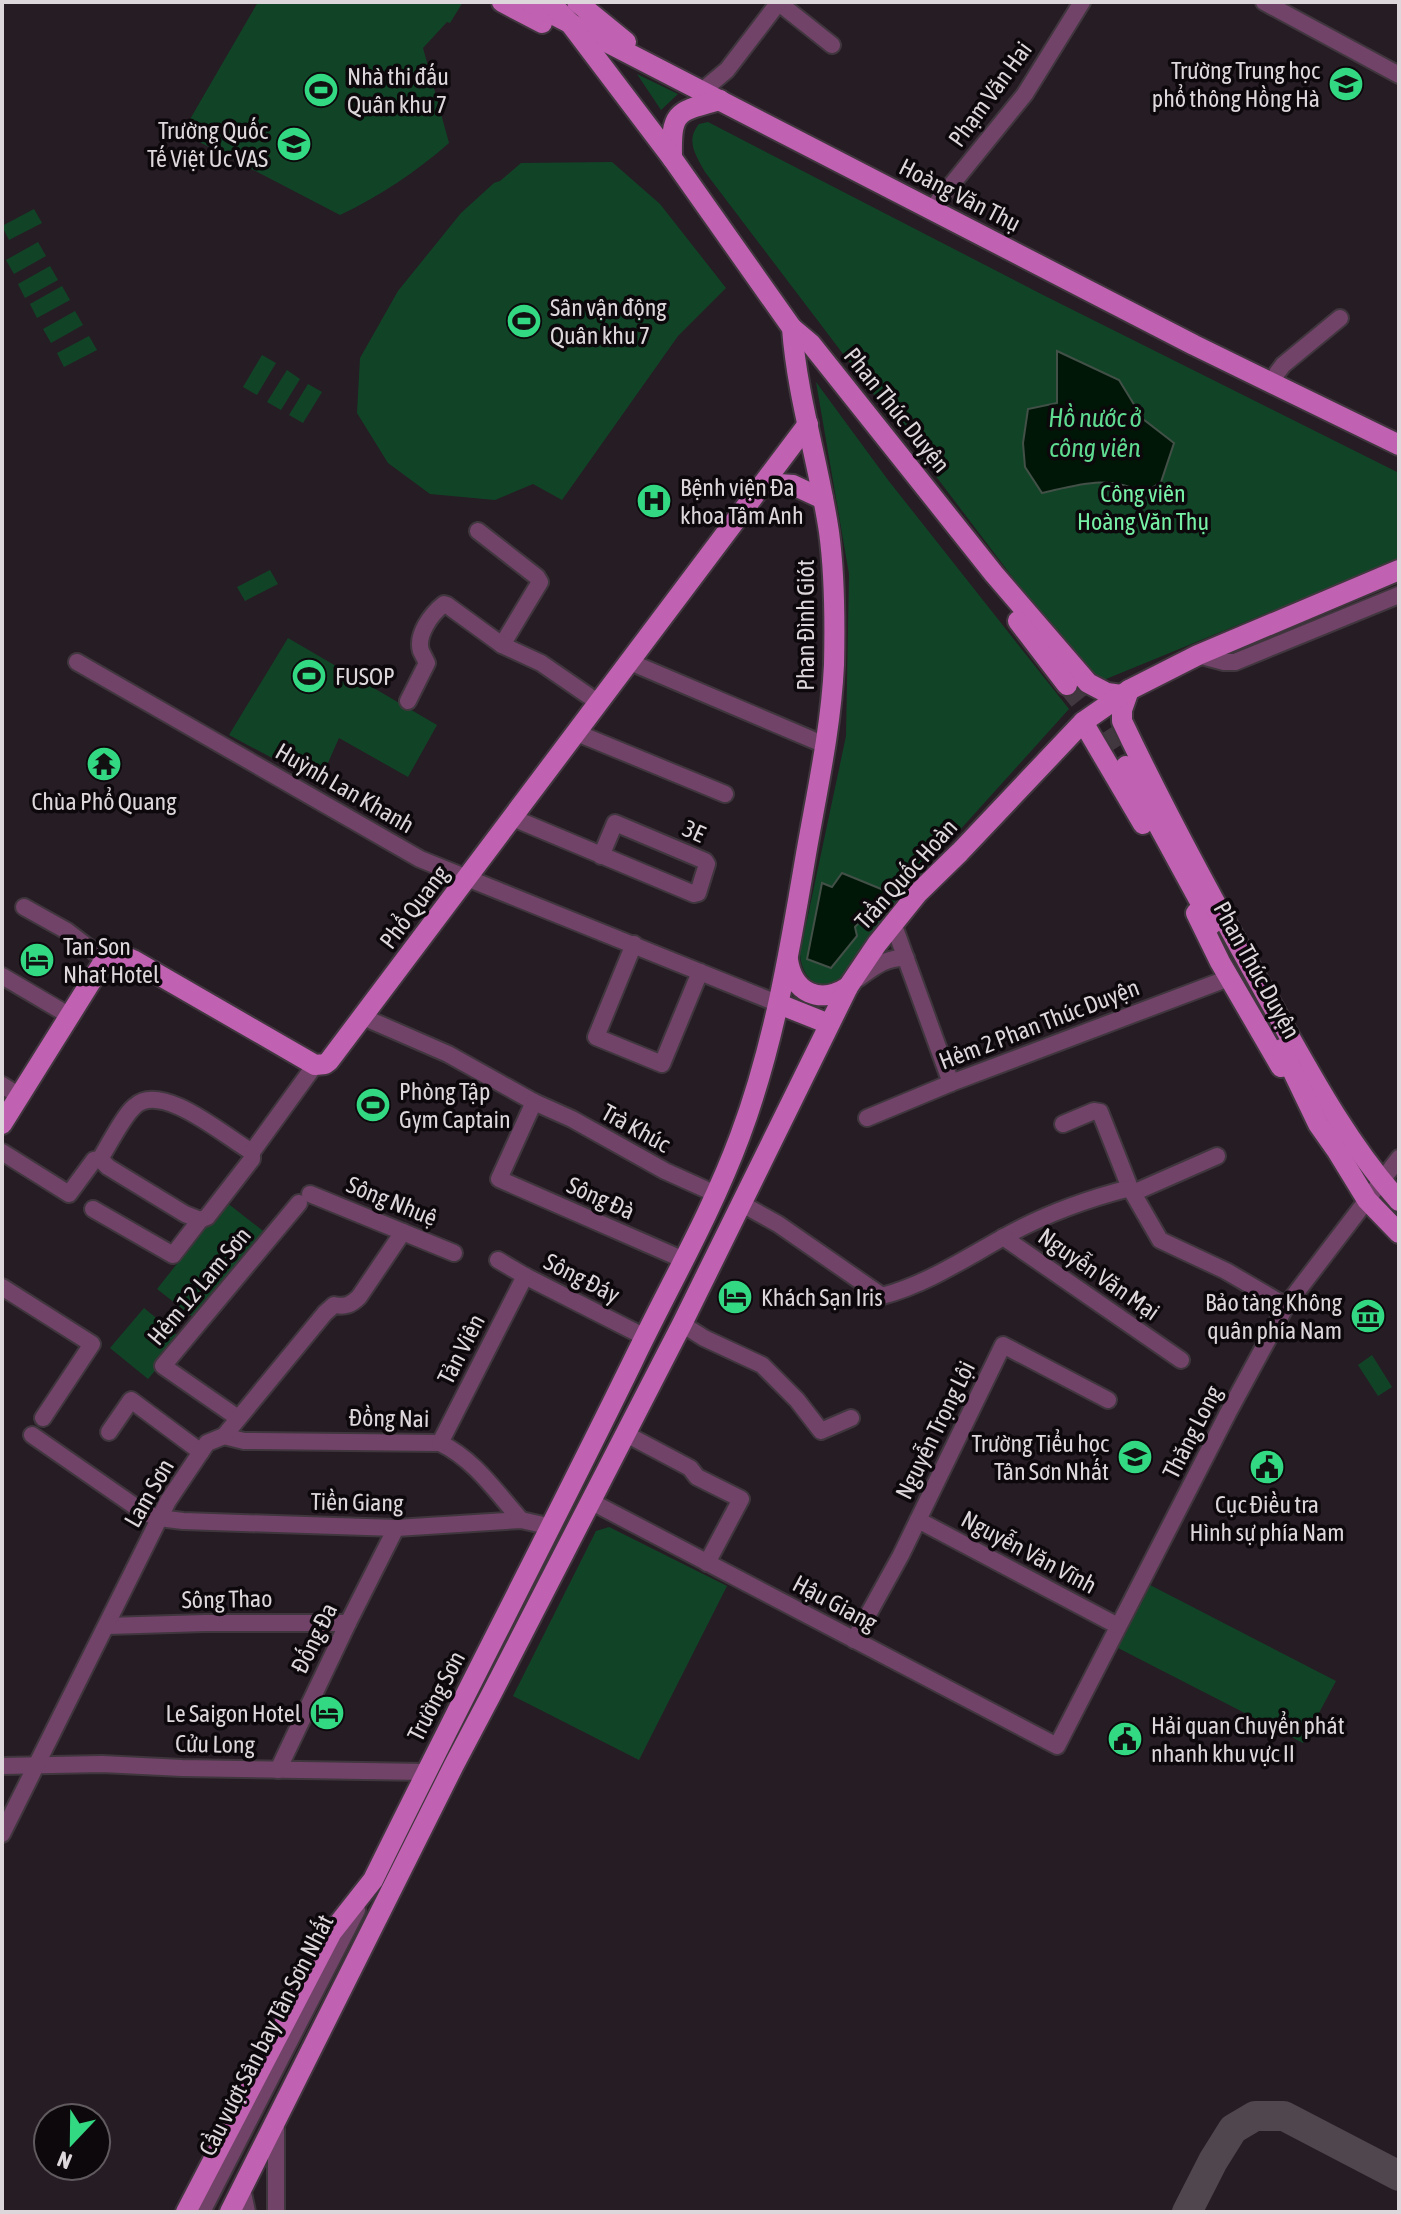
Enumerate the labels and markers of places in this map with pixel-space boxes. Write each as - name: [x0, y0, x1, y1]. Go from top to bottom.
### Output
- place label: Trường Trung học phổ thông Hồng Hà: [1152, 57, 1320, 112]
- place label: Nhà thi đấu Quân khu 7: [347, 63, 449, 118]
- school or university icon: Trường Trung học phổ thông Hồng Hà: [1327, 65, 1365, 103]
- sports icon: Nhà thi đấu Quân khu 7: [302, 71, 340, 109]
- place label: Trường Quốc Tế Việt Úc VAS: [147, 117, 268, 172]
- school or university icon: Trường Quốc Tế Việt Úc VAS: [275, 125, 313, 163]
- place label: Sân vận động Quân khu 7: [550, 294, 667, 349]
- sports icon: Sân vận động Quân khu 7: [505, 302, 543, 340]
- place label: Bệnh viện Đa khoa Tâm Anh: [680, 474, 804, 529]
- hospital icon: Bệnh viện Đa khoa Tâm Anh: [635, 482, 673, 520]
- sports icon: FUSOP: [290, 657, 328, 695]
- place label: FUSOP: [335, 663, 395, 690]
- temple icon: Chùa Phổ Quang: [85, 745, 123, 783]
- place label: Chùa Phổ Quang: [31, 786, 177, 815]
- place label: Tan Son Nhat Hotel: [63, 933, 160, 988]
- hotel icon: Tan Son Nhat Hotel: [18, 941, 56, 979]
- place label: Phòng Tập Gym Captain: [399, 1078, 511, 1133]
- sports icon: Phòng Tập Gym Captain: [354, 1086, 392, 1124]
- hotel icon: Khách Sạn Iris: [716, 1278, 754, 1316]
- place label: Khách Sạn Iris: [761, 1284, 883, 1311]
- place label: Bảo tàng Không quân phía Nam: [1205, 1289, 1343, 1344]
- museum icon: Bảo tàng Không quân phía Nam: [1349, 1297, 1387, 1335]
- place label: Trường Tiểu học Tân Sơn Nhất: [972, 1428, 1109, 1485]
- school or university icon: Trường Tiểu học Tân Sơn Nhất: [1116, 1438, 1154, 1476]
- public building icon: Cục Điều tra Hình sự phía Nam: [1248, 1448, 1286, 1486]
- place label: Cục Điều tra Hình sự phía Nam: [1190, 1491, 1344, 1546]
- hotel icon: Le Saigon Hotel: [308, 1694, 346, 1732]
- place label: Le Saigon Hotel: [166, 1700, 302, 1727]
- place label: Hải quan Chuyển phát nhanh khu vực II: [1151, 1710, 1345, 1767]
- public building icon: Hải quan Chuyển phát nhanh khu vực II: [1106, 1720, 1144, 1758]

